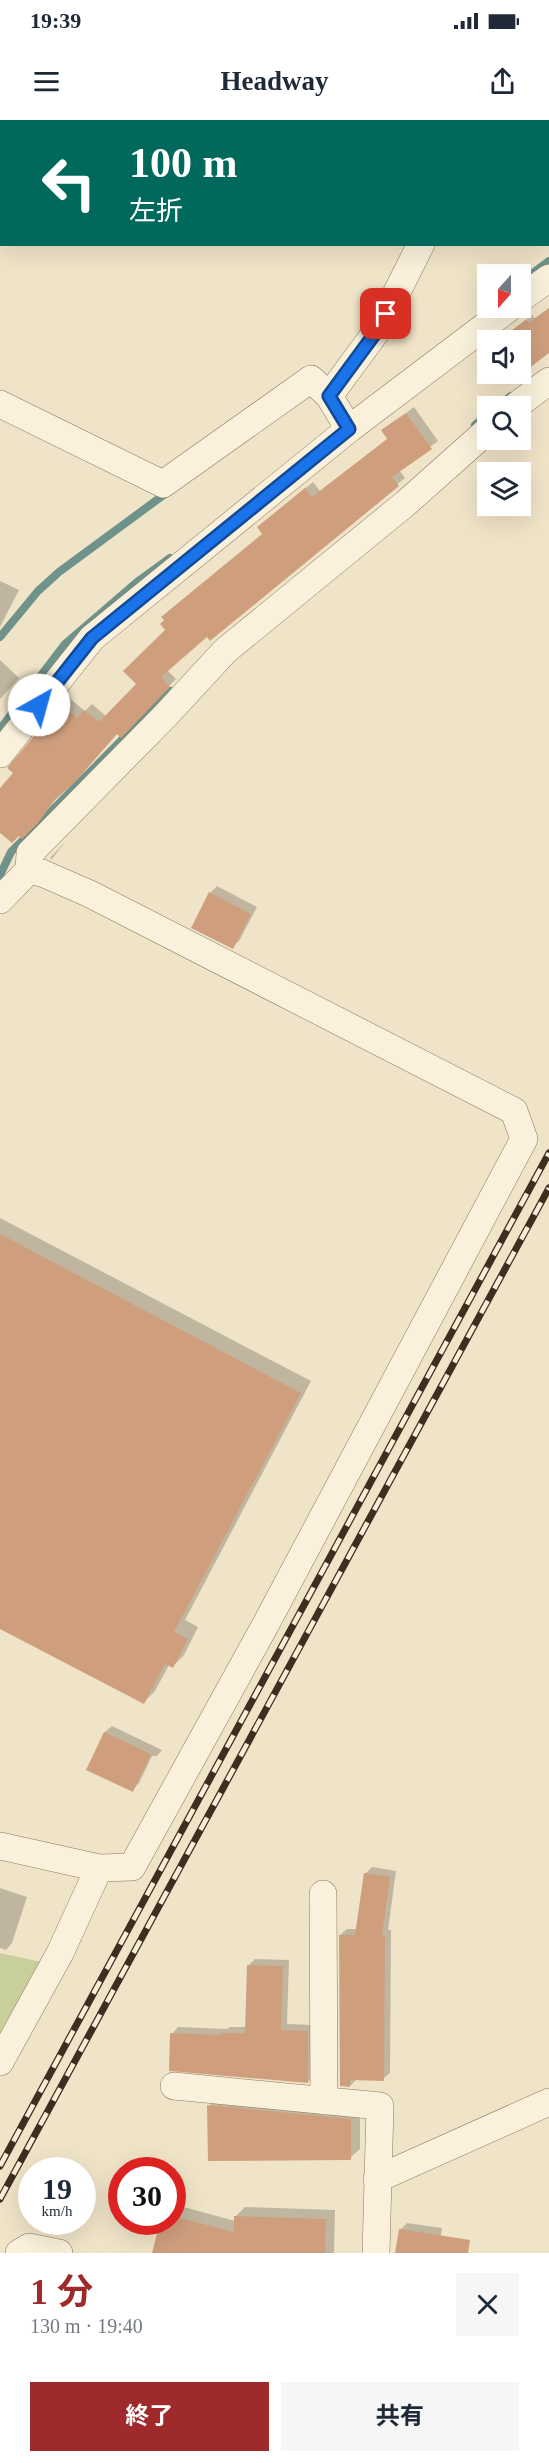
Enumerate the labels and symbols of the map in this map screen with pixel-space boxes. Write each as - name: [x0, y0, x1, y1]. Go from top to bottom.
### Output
- north arrow: [477, 264, 531, 318]
- pin: [360, 288, 411, 339]
- position arrow: [7, 673, 71, 737]
- speed limit sign: 30: [108, 2157, 186, 2235]

